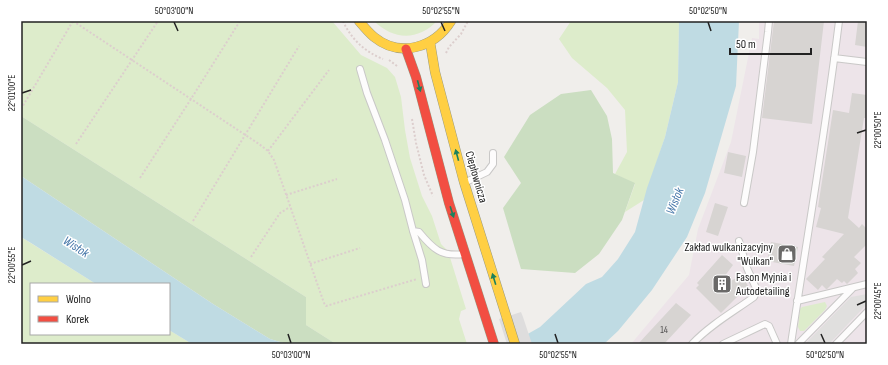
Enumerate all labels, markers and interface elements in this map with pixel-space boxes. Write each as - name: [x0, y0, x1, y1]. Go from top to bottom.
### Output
- text: 50°03'00"N: [155, 5, 193, 17]
- text: 50°02'55"N: [422, 5, 460, 17]
- text: 50°02'50"N: [689, 5, 727, 17]
- scale bar: [730, 30, 811, 56]
- text: 50 m: [736, 37, 756, 52]
- text: 22°01'00"E: [6, 75, 18, 111]
- one-way arrow: [416, 80, 422, 92]
- text: 22°00'50"E: [872, 111, 884, 149]
- one-way arrow: [454, 149, 460, 161]
- street label: Ciepłownicza: [462, 150, 491, 205]
- water label: Wisłok: [662, 184, 688, 217]
- one-way arrow: [449, 206, 455, 218]
- water label: Wisłok: [60, 233, 93, 262]
- place label: Zakład wulkanizacyjny "Wulkan": [684, 240, 773, 269]
- shop icon: Zakład wulkanizacyjny "Wulkan": [776, 243, 798, 265]
- text: 22°00'55"E: [6, 247, 18, 283]
- place label: Fason Myjnia i Autodetailing: [735, 270, 791, 299]
- one-way arrow: [491, 273, 497, 285]
- building icon: Fason Myjnia i Autodetailing: [711, 273, 733, 295]
- legend: [30, 283, 170, 335]
- text: 22°00'45"E: [872, 283, 884, 319]
- text: Wolno: [66, 292, 91, 307]
- text: Korek: [66, 312, 89, 327]
- house number: 14: [660, 324, 668, 336]
- text: 50°03'00"N: [272, 349, 310, 361]
- text: 50°02'55"N: [539, 349, 577, 361]
- text: 50°02'50"N: [806, 349, 844, 361]

